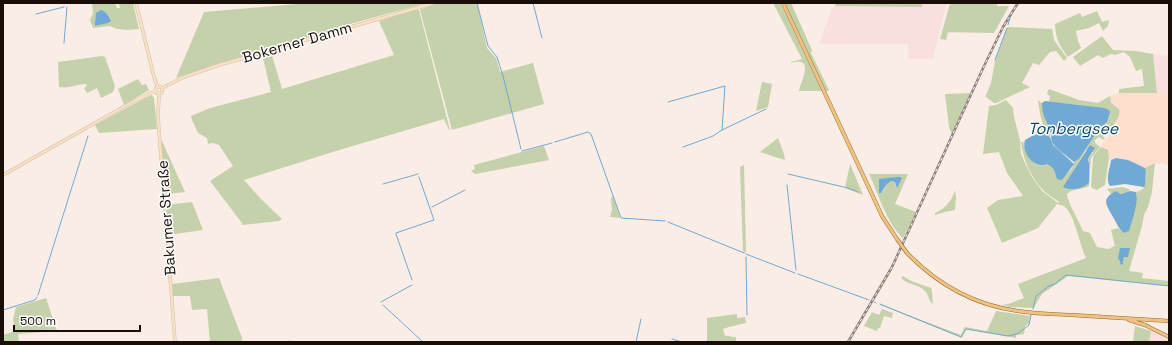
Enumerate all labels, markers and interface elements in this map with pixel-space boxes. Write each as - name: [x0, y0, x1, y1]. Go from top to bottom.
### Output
- street label: Bokerner Damm: [240, 17, 354, 67]
- water label: Tonbergsee: [1028, 118, 1119, 139]
- street label: Bakumer Straße: [152, 160, 180, 276]
- scale bar: [14, 307, 140, 333]
- text: 500 m: [20, 313, 56, 329]

